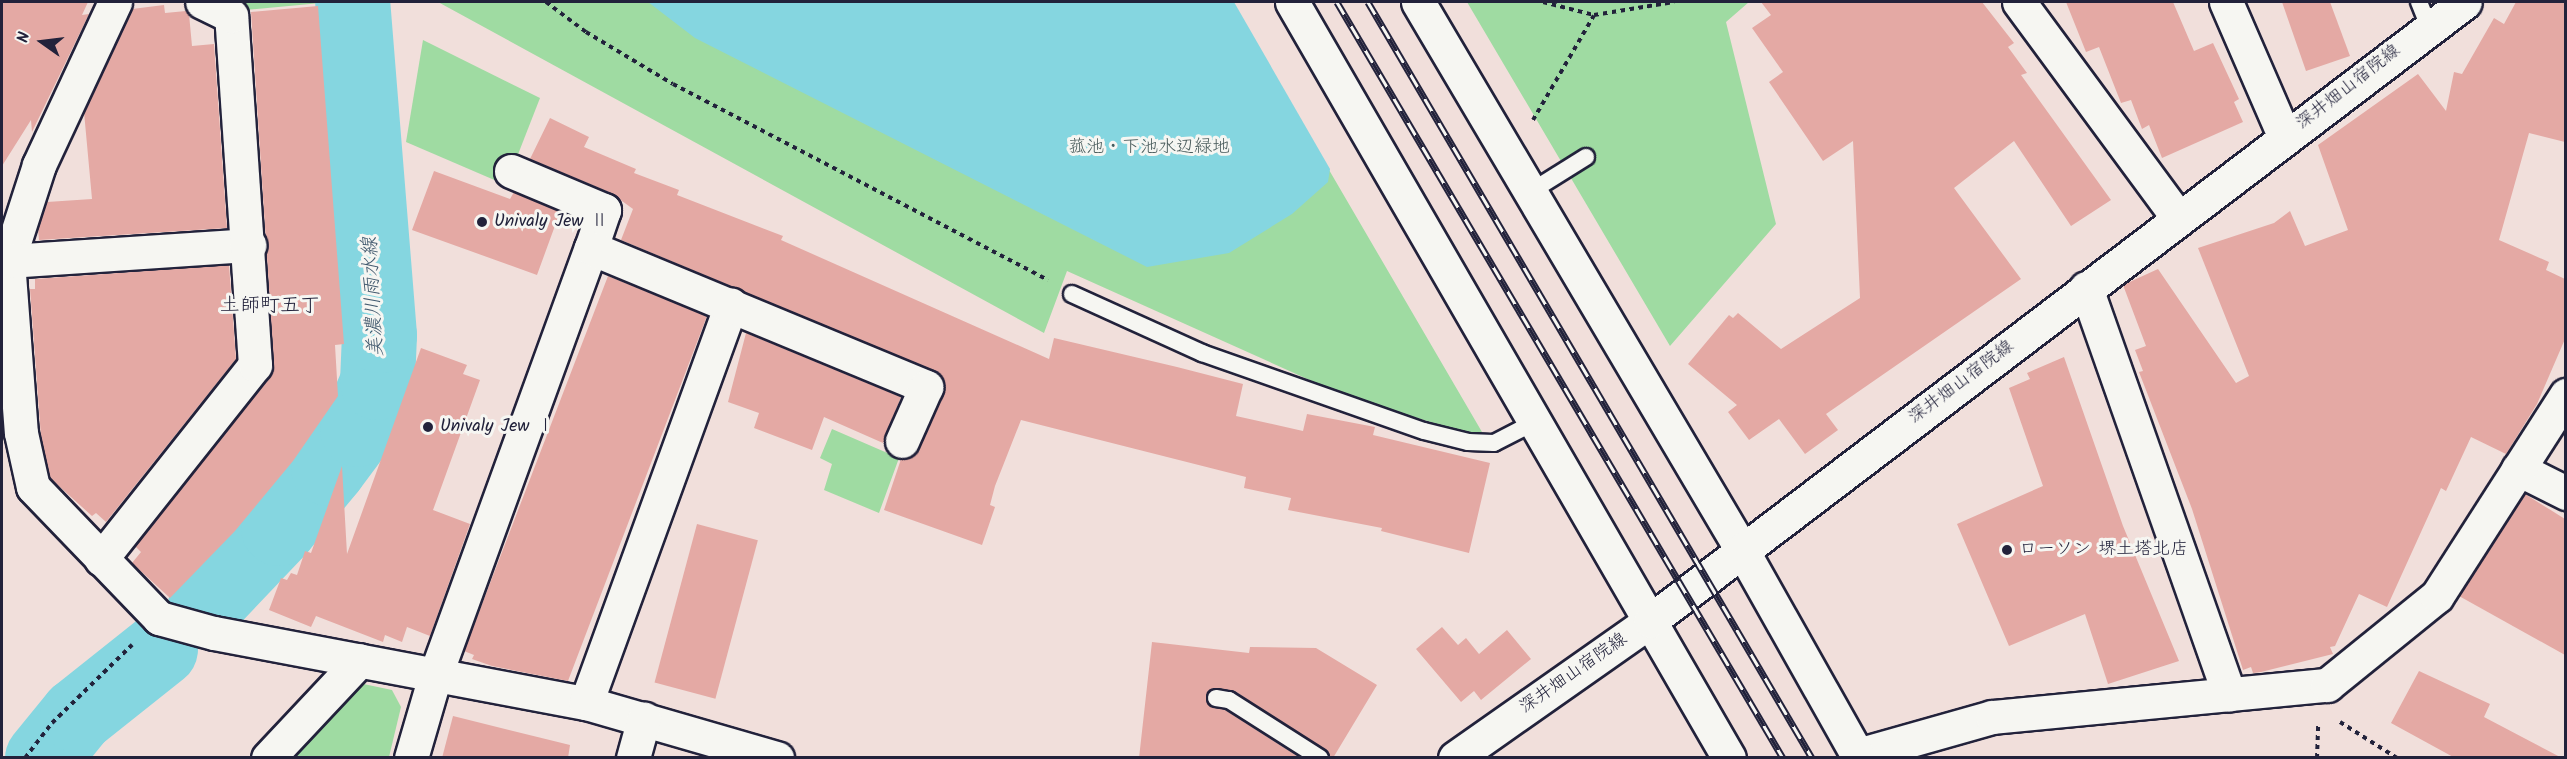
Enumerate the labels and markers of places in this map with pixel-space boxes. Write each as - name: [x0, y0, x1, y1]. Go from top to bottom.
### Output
- place label: Univaly Jew Ⅱ: [494, 211, 609, 233]
- marker: Univaly Jew Ⅱ: [475, 215, 489, 229]
- place label: Univaly Jew Ⅰ: [440, 416, 555, 438]
- marker: Univaly Jew Ⅰ: [421, 420, 435, 434]
- place label: ローソン 堺土塔北店: [2019, 539, 2188, 561]
- marker: ローソン 堺土塔北店: [2000, 543, 2014, 557]

